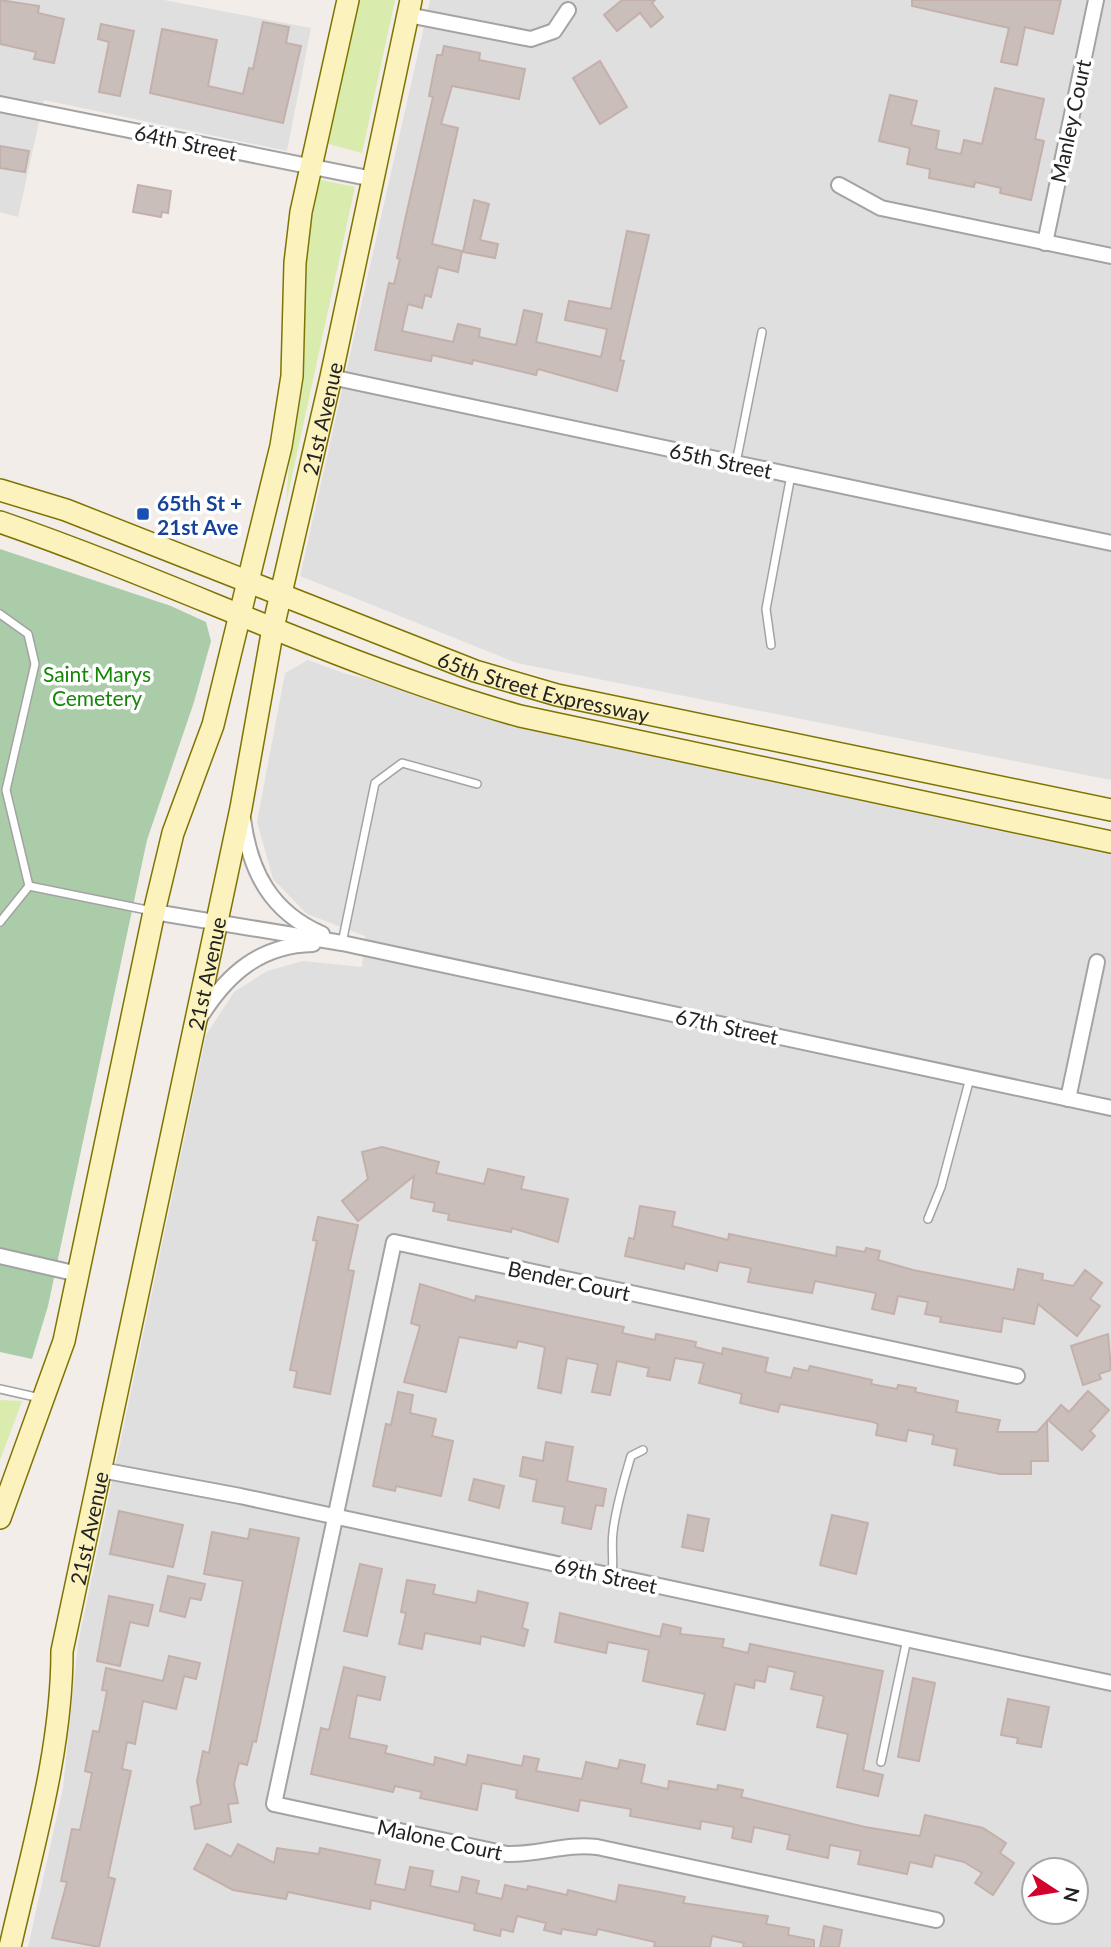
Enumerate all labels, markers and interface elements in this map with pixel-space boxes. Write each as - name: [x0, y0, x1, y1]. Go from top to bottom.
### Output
- street label: Manley Court: [1045, 57, 1095, 185]
- street label: 64th Street: [132, 119, 240, 165]
- street label: 21st Avenue: [296, 360, 346, 477]
- street label: 65th Street: [667, 437, 775, 483]
- place label: 65th St + 21st Ave: [157, 490, 242, 539]
- marker: 65th St + 21st Ave: [135, 506, 151, 522]
- street label: 65th Street Expressway: [435, 645, 652, 726]
- park label: Saint Marys Cemetery: [43, 661, 151, 710]
- street label: 21st Avenue: [182, 914, 230, 1032]
- street label: 67th Street: [673, 1003, 781, 1049]
- street label: Bender Court: [506, 1255, 633, 1305]
- street label: 21st Avenue: [64, 1469, 112, 1587]
- street label: 69th Street: [552, 1552, 660, 1598]
- street label: Malone Court: [375, 1814, 505, 1865]
- north arrow: [1020, 1856, 1090, 1926]
- text: N: [1059, 1885, 1085, 1904]

